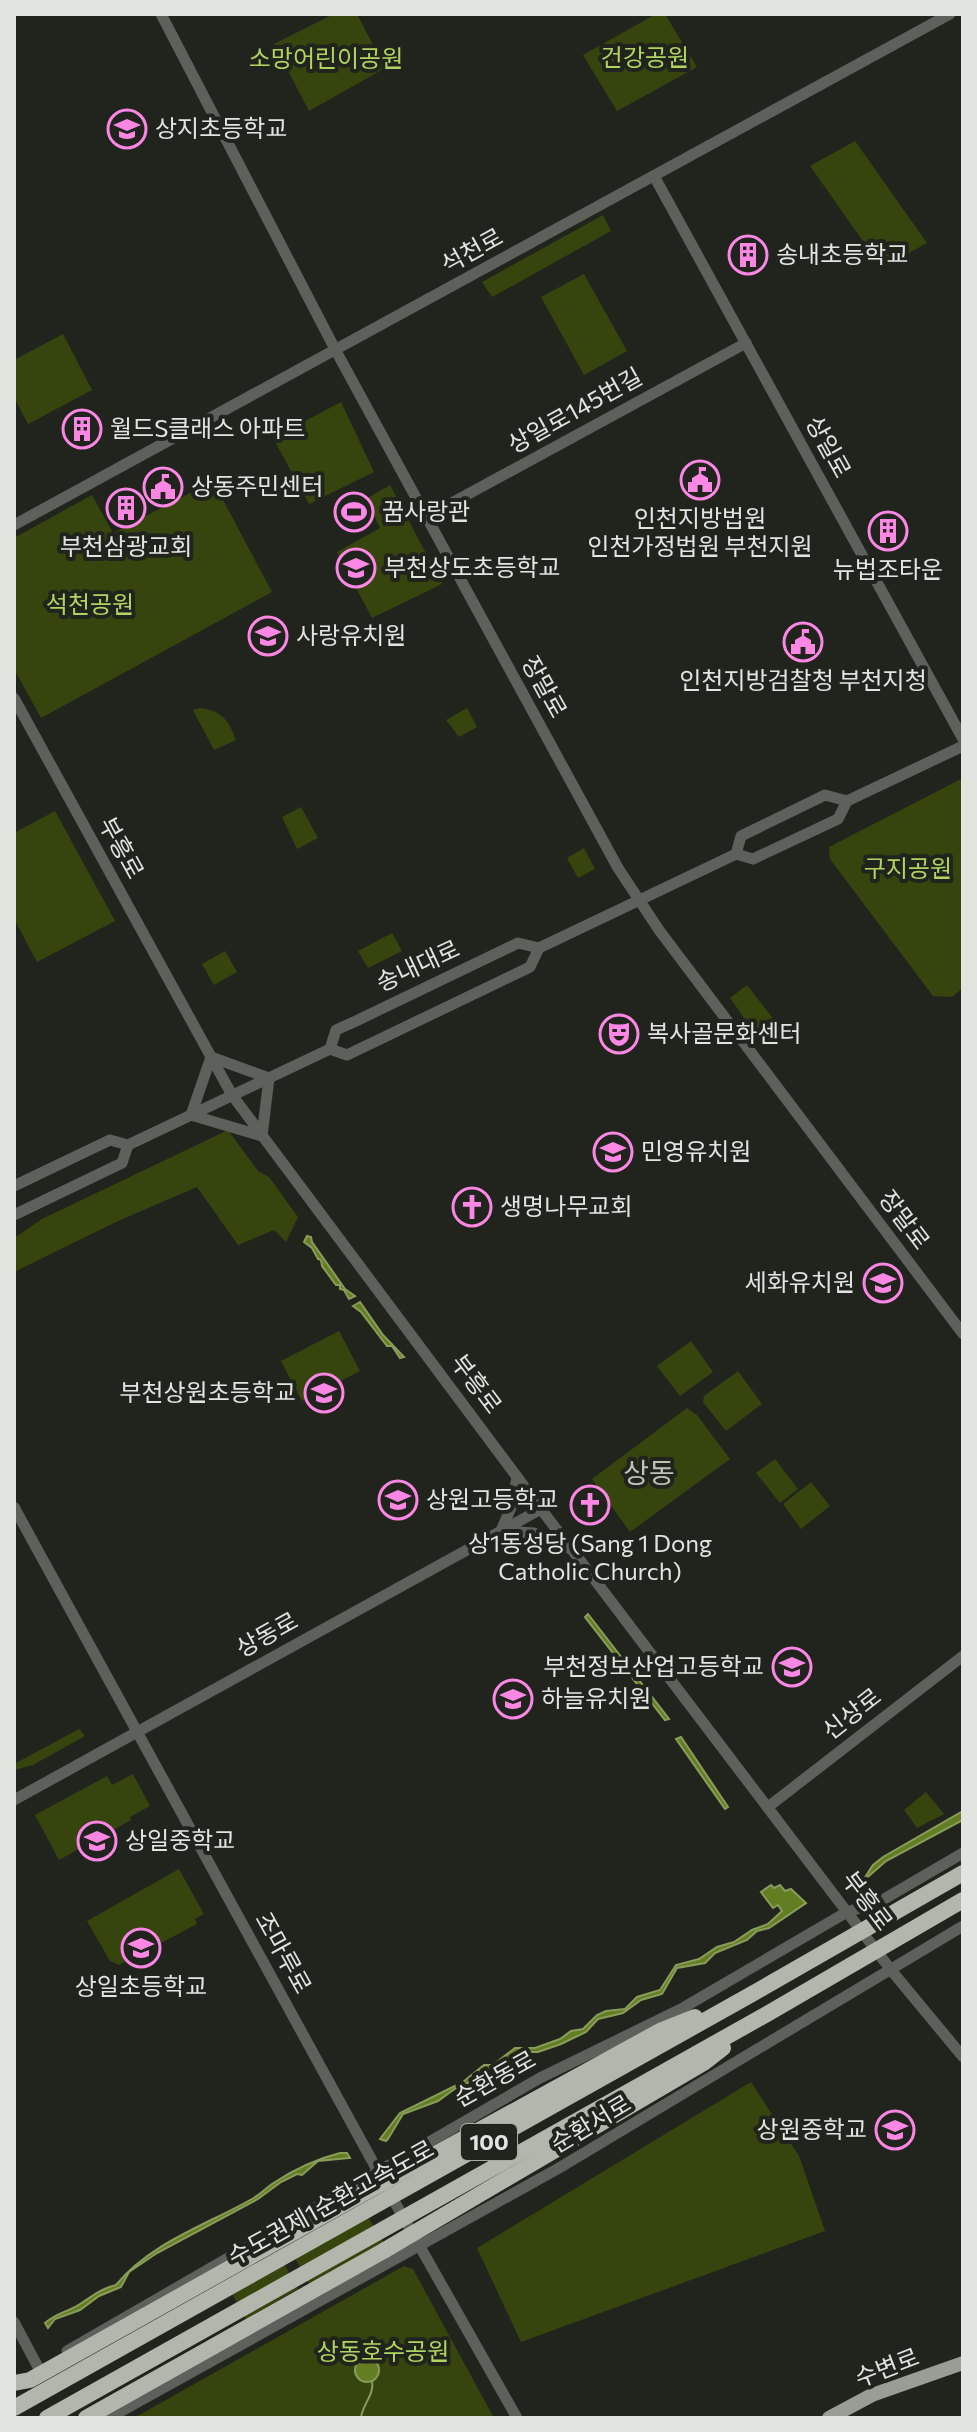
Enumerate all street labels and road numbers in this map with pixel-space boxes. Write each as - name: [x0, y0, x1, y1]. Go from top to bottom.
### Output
- street label: 석천로: [435, 221, 507, 278]
- street label: 상일로145번길: [502, 361, 646, 458]
- street label: 상일로: [801, 410, 858, 482]
- street label: 장말로: [517, 650, 574, 722]
- street label: 부흥로: [94, 811, 151, 883]
- street label: 송내대로: [371, 933, 464, 996]
- street label: 장말로: [874, 1184, 937, 1254]
- street label: 부흥로: [446, 1348, 509, 1418]
- street label: 상동로: [230, 1605, 302, 1662]
- street label: 신상로: [816, 1681, 886, 1745]
- street label: 부흥로: [837, 1865, 900, 1935]
- street label: 조마루로: [250, 1907, 318, 1998]
- street label: 순환동로: [449, 2044, 540, 2112]
- street label: 순환서로: [545, 2088, 636, 2158]
- road number: 100: [461, 2124, 517, 2160]
- street label: 수도권제1순환고속도로: [222, 2133, 438, 2270]
- street label: 수변로: [850, 2341, 923, 2392]

